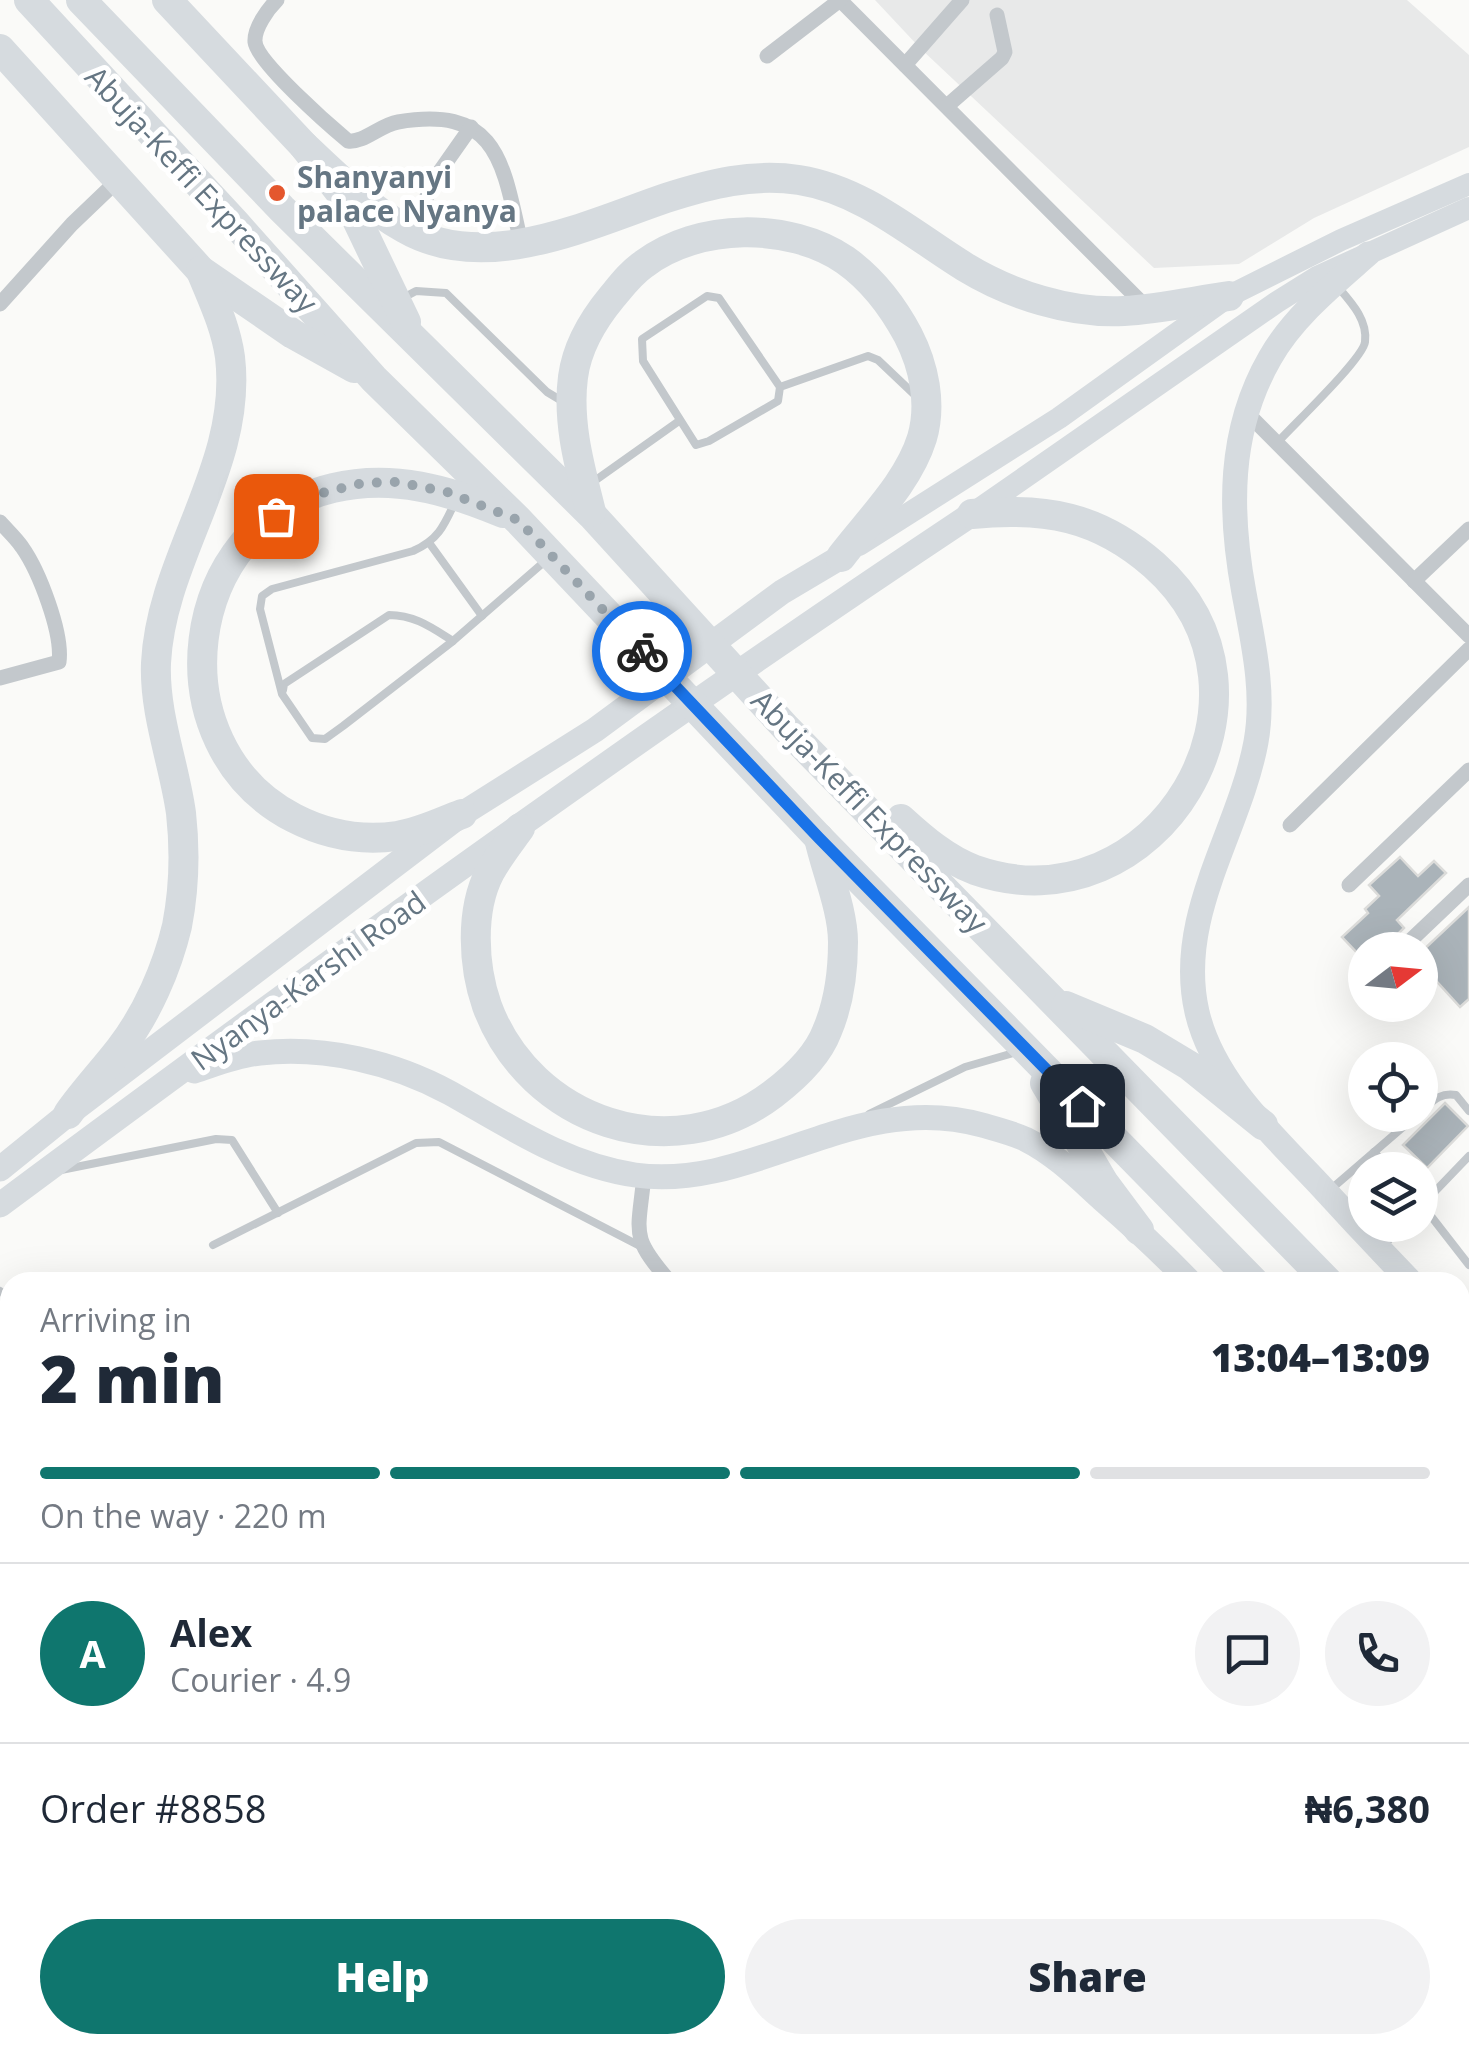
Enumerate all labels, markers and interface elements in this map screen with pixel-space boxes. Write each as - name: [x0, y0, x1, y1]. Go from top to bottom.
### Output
- street label: Abuja-Keffi Expressway: [77, 57, 328, 322]
- place label: Shanyanyi palace Nyanya: [297, 156, 517, 231]
- marker: Shanyanyi palace Nyanya: [266, 182, 288, 204]
- pin: [234, 474, 319, 559]
- icon: bag: [249, 489, 304, 544]
- courier: [592, 601, 692, 701]
- icon: bike: [615, 624, 670, 679]
- street label: Abuja-Keffi Expressway: [743, 680, 998, 942]
- street label: Nyanya-Karshi Road: [182, 881, 434, 1079]
- north arrow: [1348, 932, 1438, 1022]
- map controls: [1348, 932, 1438, 1242]
- button: locate: [1348, 1042, 1438, 1132]
- pin: [1040, 1064, 1125, 1149]
- icon: home: [1055, 1079, 1110, 1134]
- button: layers: [1348, 1152, 1438, 1242]
- text: Arriving in: [40, 1298, 192, 1341]
- text: 13:04–13:09: [1211, 1331, 1430, 1383]
- text: 2 min: [40, 1334, 225, 1422]
- text: On the way · 220 m: [40, 1494, 327, 1537]
- button: chat: [1195, 1601, 1300, 1706]
- button: phone: [1325, 1601, 1430, 1706]
- text: Alex: [170, 1606, 252, 1658]
- text: A: [79, 1627, 106, 1679]
- text: Courier · 4.9: [170, 1658, 351, 1701]
- text: Order #8858: [40, 1782, 267, 1834]
- text: ₦6,380: [1305, 1782, 1430, 1834]
- button: Help: [40, 1919, 725, 2034]
- button: Share: [745, 1919, 1430, 2034]

